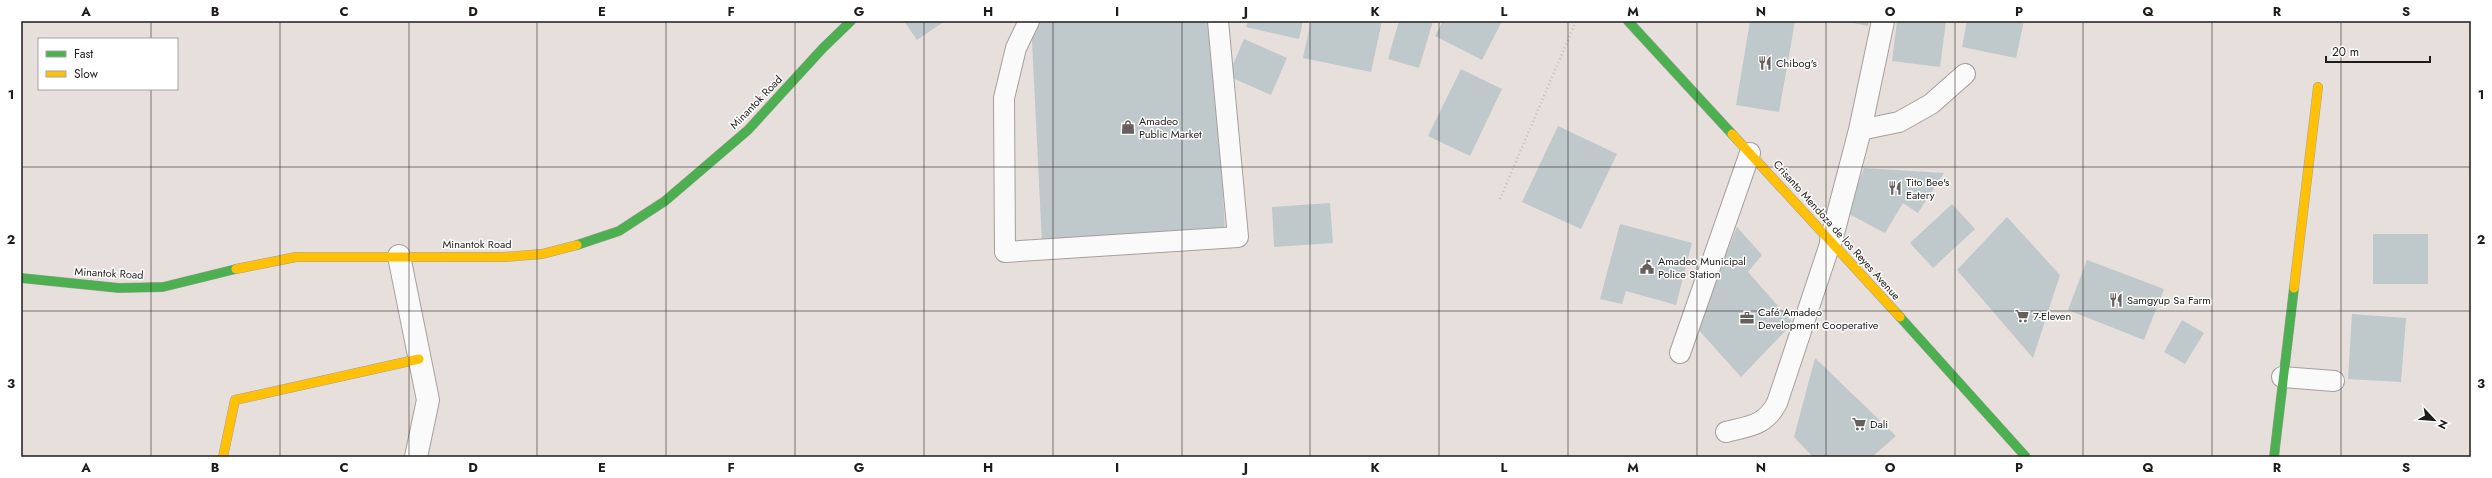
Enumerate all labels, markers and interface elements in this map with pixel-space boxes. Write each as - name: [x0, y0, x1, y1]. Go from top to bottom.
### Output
- text: A: [80, 2, 91, 21]
- text: B: [211, 2, 220, 21]
- text: C: [339, 2, 349, 21]
- text: D: [468, 2, 478, 21]
- text: E: [598, 2, 606, 21]
- text: F: [727, 2, 735, 21]
- text: G: [854, 2, 865, 21]
- text: H: [983, 2, 993, 21]
- text: I: [1115, 2, 1119, 21]
- text: J: [1241, 2, 1248, 21]
- text: K: [1370, 2, 1380, 21]
- text: L: [1501, 2, 1508, 21]
- text: M: [1627, 2, 1639, 21]
- text: N: [1756, 2, 1766, 21]
- text: O: [1885, 2, 1896, 21]
- text: P: [2015, 2, 2023, 21]
- text: Q: [2142, 2, 2154, 21]
- text: R: [2273, 2, 2282, 21]
- text: S: [2402, 2, 2410, 21]
- legend: [38, 38, 178, 90]
- scale bar: [2326, 38, 2430, 64]
- text: 20 m: [2332, 43, 2359, 61]
- text: Fast: [74, 45, 93, 63]
- restaurant icon: Chibog's: [1757, 55, 1773, 71]
- place label: Chibog's: [1776, 55, 1817, 71]
- text: Slow: [74, 65, 99, 83]
- street label: Minantok Road: [726, 72, 786, 132]
- text: 1: [8, 85, 14, 104]
- text: 1: [2478, 85, 2484, 104]
- place label: Amadeo Public Market: [1139, 113, 1202, 142]
- shop icon: Amadeo Public Market: [1120, 119, 1136, 135]
- street label: Crisanto Mendoza de los Reyes Avenue: [1770, 157, 1904, 304]
- place label: Tito Bee's Eatery: [1906, 174, 1950, 203]
- restaurant icon: Tito Bee's Eatery: [1887, 180, 1903, 196]
- text: 2: [7, 230, 15, 249]
- text: 2: [2477, 230, 2485, 249]
- street label: Minantok Road: [442, 236, 512, 252]
- place label: Amadeo Municipal Police Station: [1658, 253, 1746, 282]
- public building icon: Amadeo Municipal Police Station: [1639, 259, 1655, 275]
- street label: Minantok Road: [74, 263, 144, 283]
- restaurant icon: Samgyup Sa Farm: [2108, 292, 2124, 308]
- place label: Samgyup Sa Farm: [2127, 292, 2211, 308]
- place label: Café Amadeo Development Cooperative: [1758, 304, 1879, 333]
- supermarket icon: 7-Eleven: [2014, 308, 2030, 324]
- place label: 7-Eleven: [2033, 308, 2071, 324]
- office icon: Café Amadeo Development Cooperative: [1739, 310, 1755, 326]
- text: 3: [7, 374, 15, 393]
- text: 3: [2477, 374, 2485, 393]
- north arrow: [2414, 400, 2454, 440]
- supermarket icon: Dali: [1851, 416, 1867, 432]
- place label: Dali: [1870, 416, 1888, 432]
- text: N: [2434, 417, 2452, 432]
- text: A: [80, 458, 91, 477]
- text: B: [211, 458, 220, 477]
- text: C: [339, 458, 349, 477]
- text: D: [468, 458, 478, 477]
- text: E: [598, 458, 606, 477]
- text: F: [727, 458, 735, 477]
- text: G: [854, 458, 865, 477]
- text: H: [983, 458, 993, 477]
- text: I: [1115, 458, 1119, 477]
- text: J: [1241, 458, 1248, 477]
- text: K: [1370, 458, 1380, 477]
- text: L: [1501, 458, 1508, 477]
- text: M: [1627, 458, 1639, 477]
- text: N: [1756, 458, 1766, 477]
- text: O: [1885, 458, 1896, 477]
- text: P: [2015, 458, 2023, 477]
- text: Q: [2142, 458, 2154, 477]
- text: R: [2273, 458, 2282, 477]
- text: S: [2402, 458, 2410, 477]

